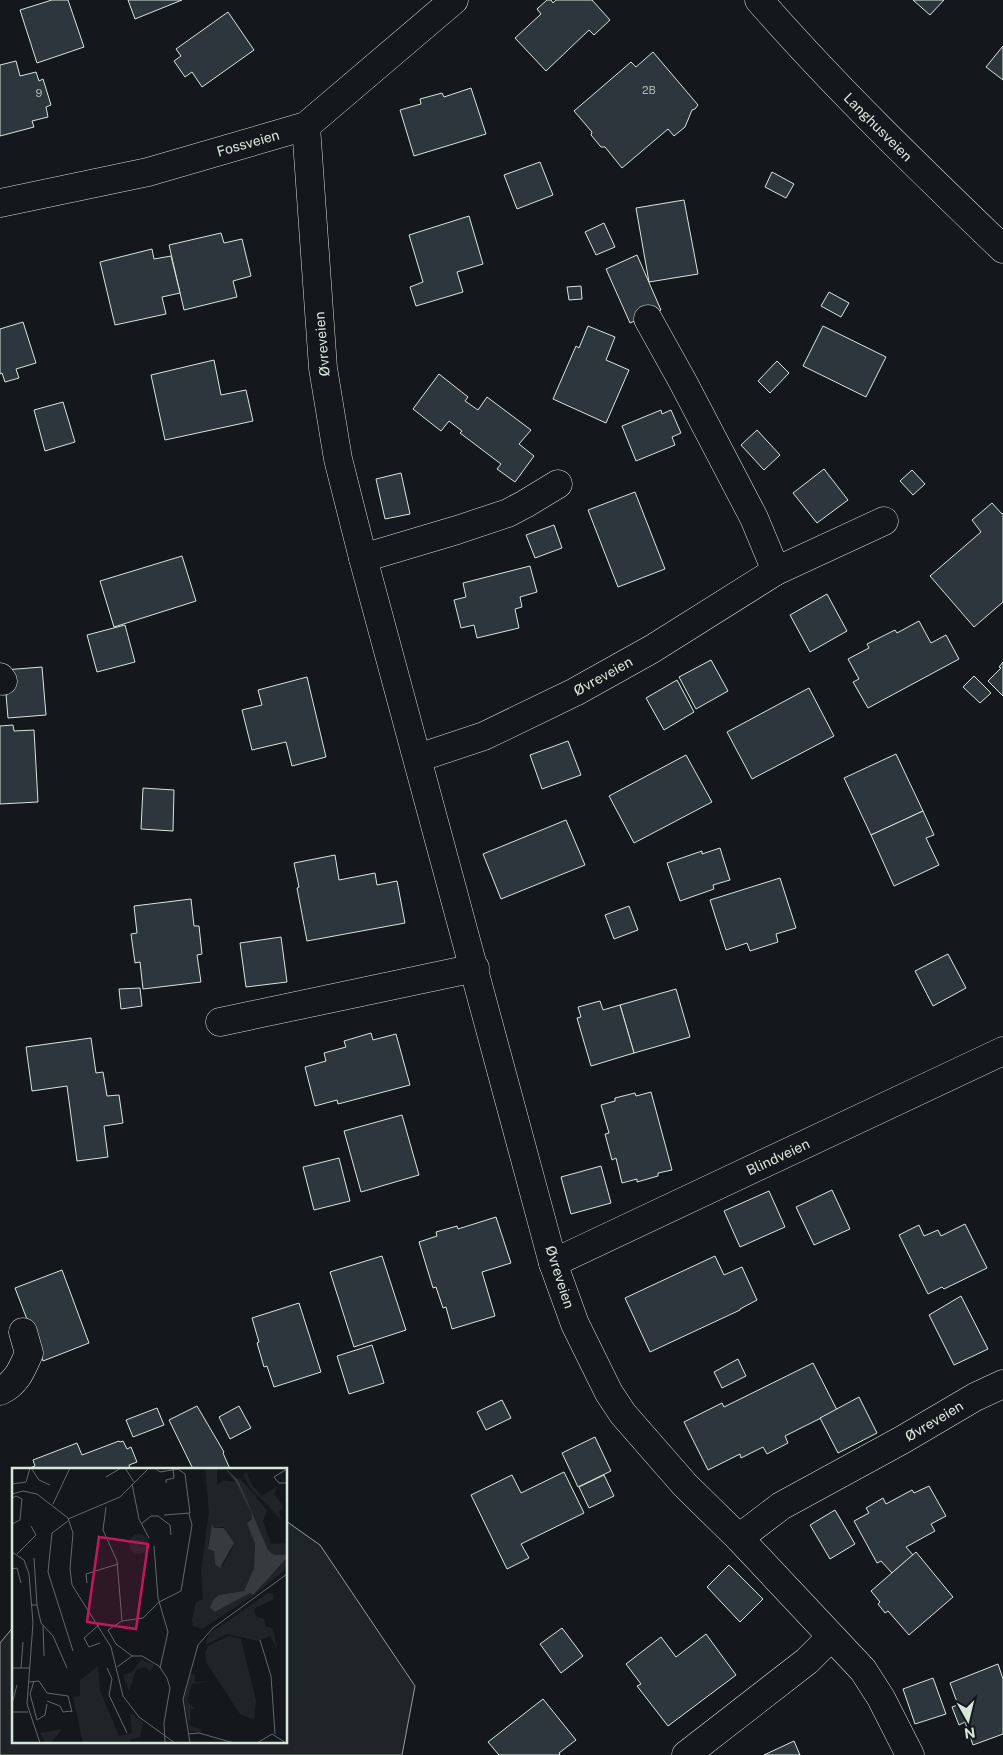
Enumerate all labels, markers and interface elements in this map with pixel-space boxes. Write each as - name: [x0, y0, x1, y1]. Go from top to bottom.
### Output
- house number: 2B: [642, 84, 656, 96]
- house number: 9: [36, 87, 43, 99]
- street label: Langhusveien: [841, 90, 915, 164]
- street label: Fossveien: [215, 126, 281, 160]
- street label: Øvreveien: [311, 311, 333, 377]
- street label: Øvreveien: [571, 653, 635, 699]
- street label: Blindveien: [744, 1135, 812, 1179]
- street label: Øvreveien: [542, 1244, 578, 1310]
- street label: Øvreveien: [902, 1397, 966, 1445]
- inset map: [12, 1468, 288, 1742]
- north arrow: [943, 1695, 993, 1745]
- text: N: [963, 1724, 976, 1742]

